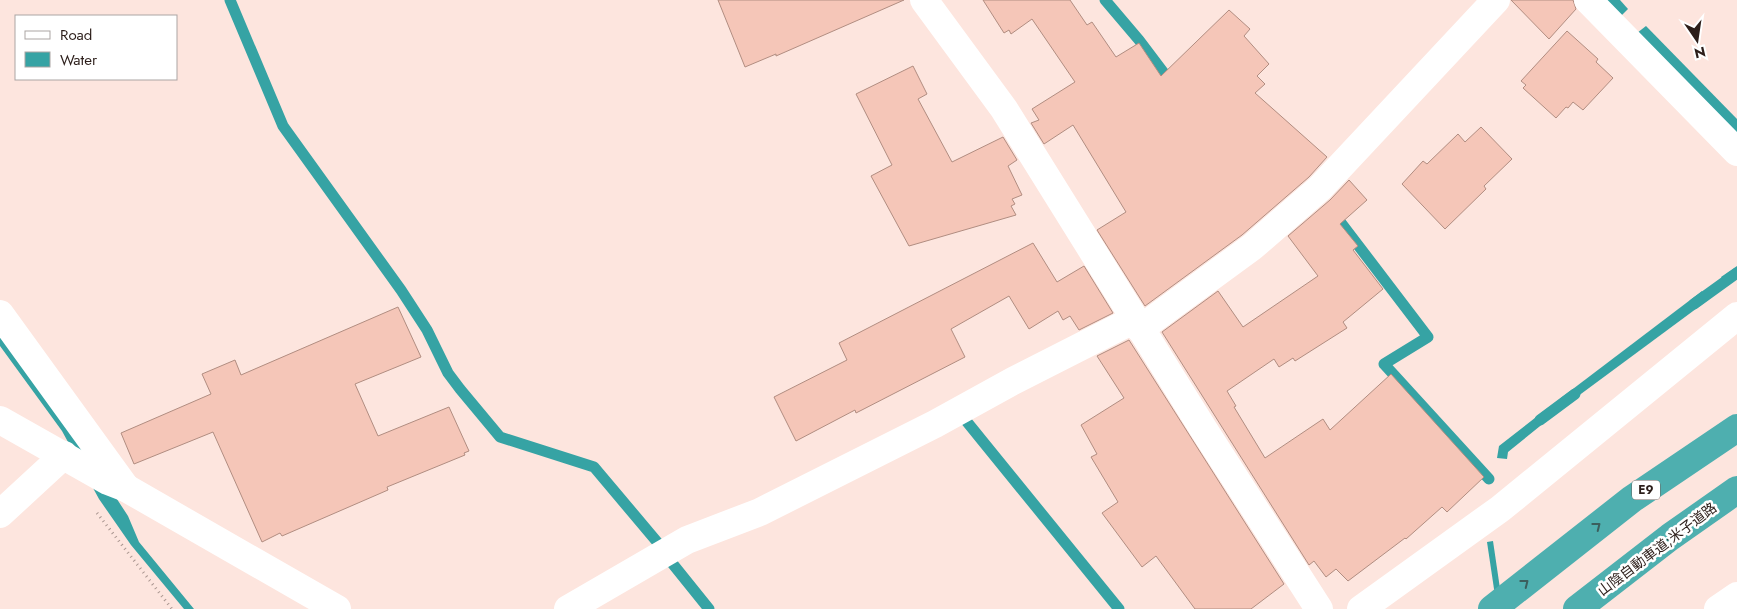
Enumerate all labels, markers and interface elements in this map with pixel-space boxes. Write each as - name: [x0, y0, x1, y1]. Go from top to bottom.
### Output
- legend: [15, 15, 178, 80]
- north arrow: [1672, 15, 1722, 65]
- text: Road: [60, 24, 92, 46]
- text: N: [1692, 42, 1708, 64]
- text: Water: [60, 49, 98, 71]
- road number: E9: [1632, 480, 1660, 500]
- street label: 山陰自動車道;米子道路: [1593, 497, 1721, 601]
- one-way arrow: [1591, 524, 1600, 532]
- one-way arrow: [1519, 580, 1528, 588]

